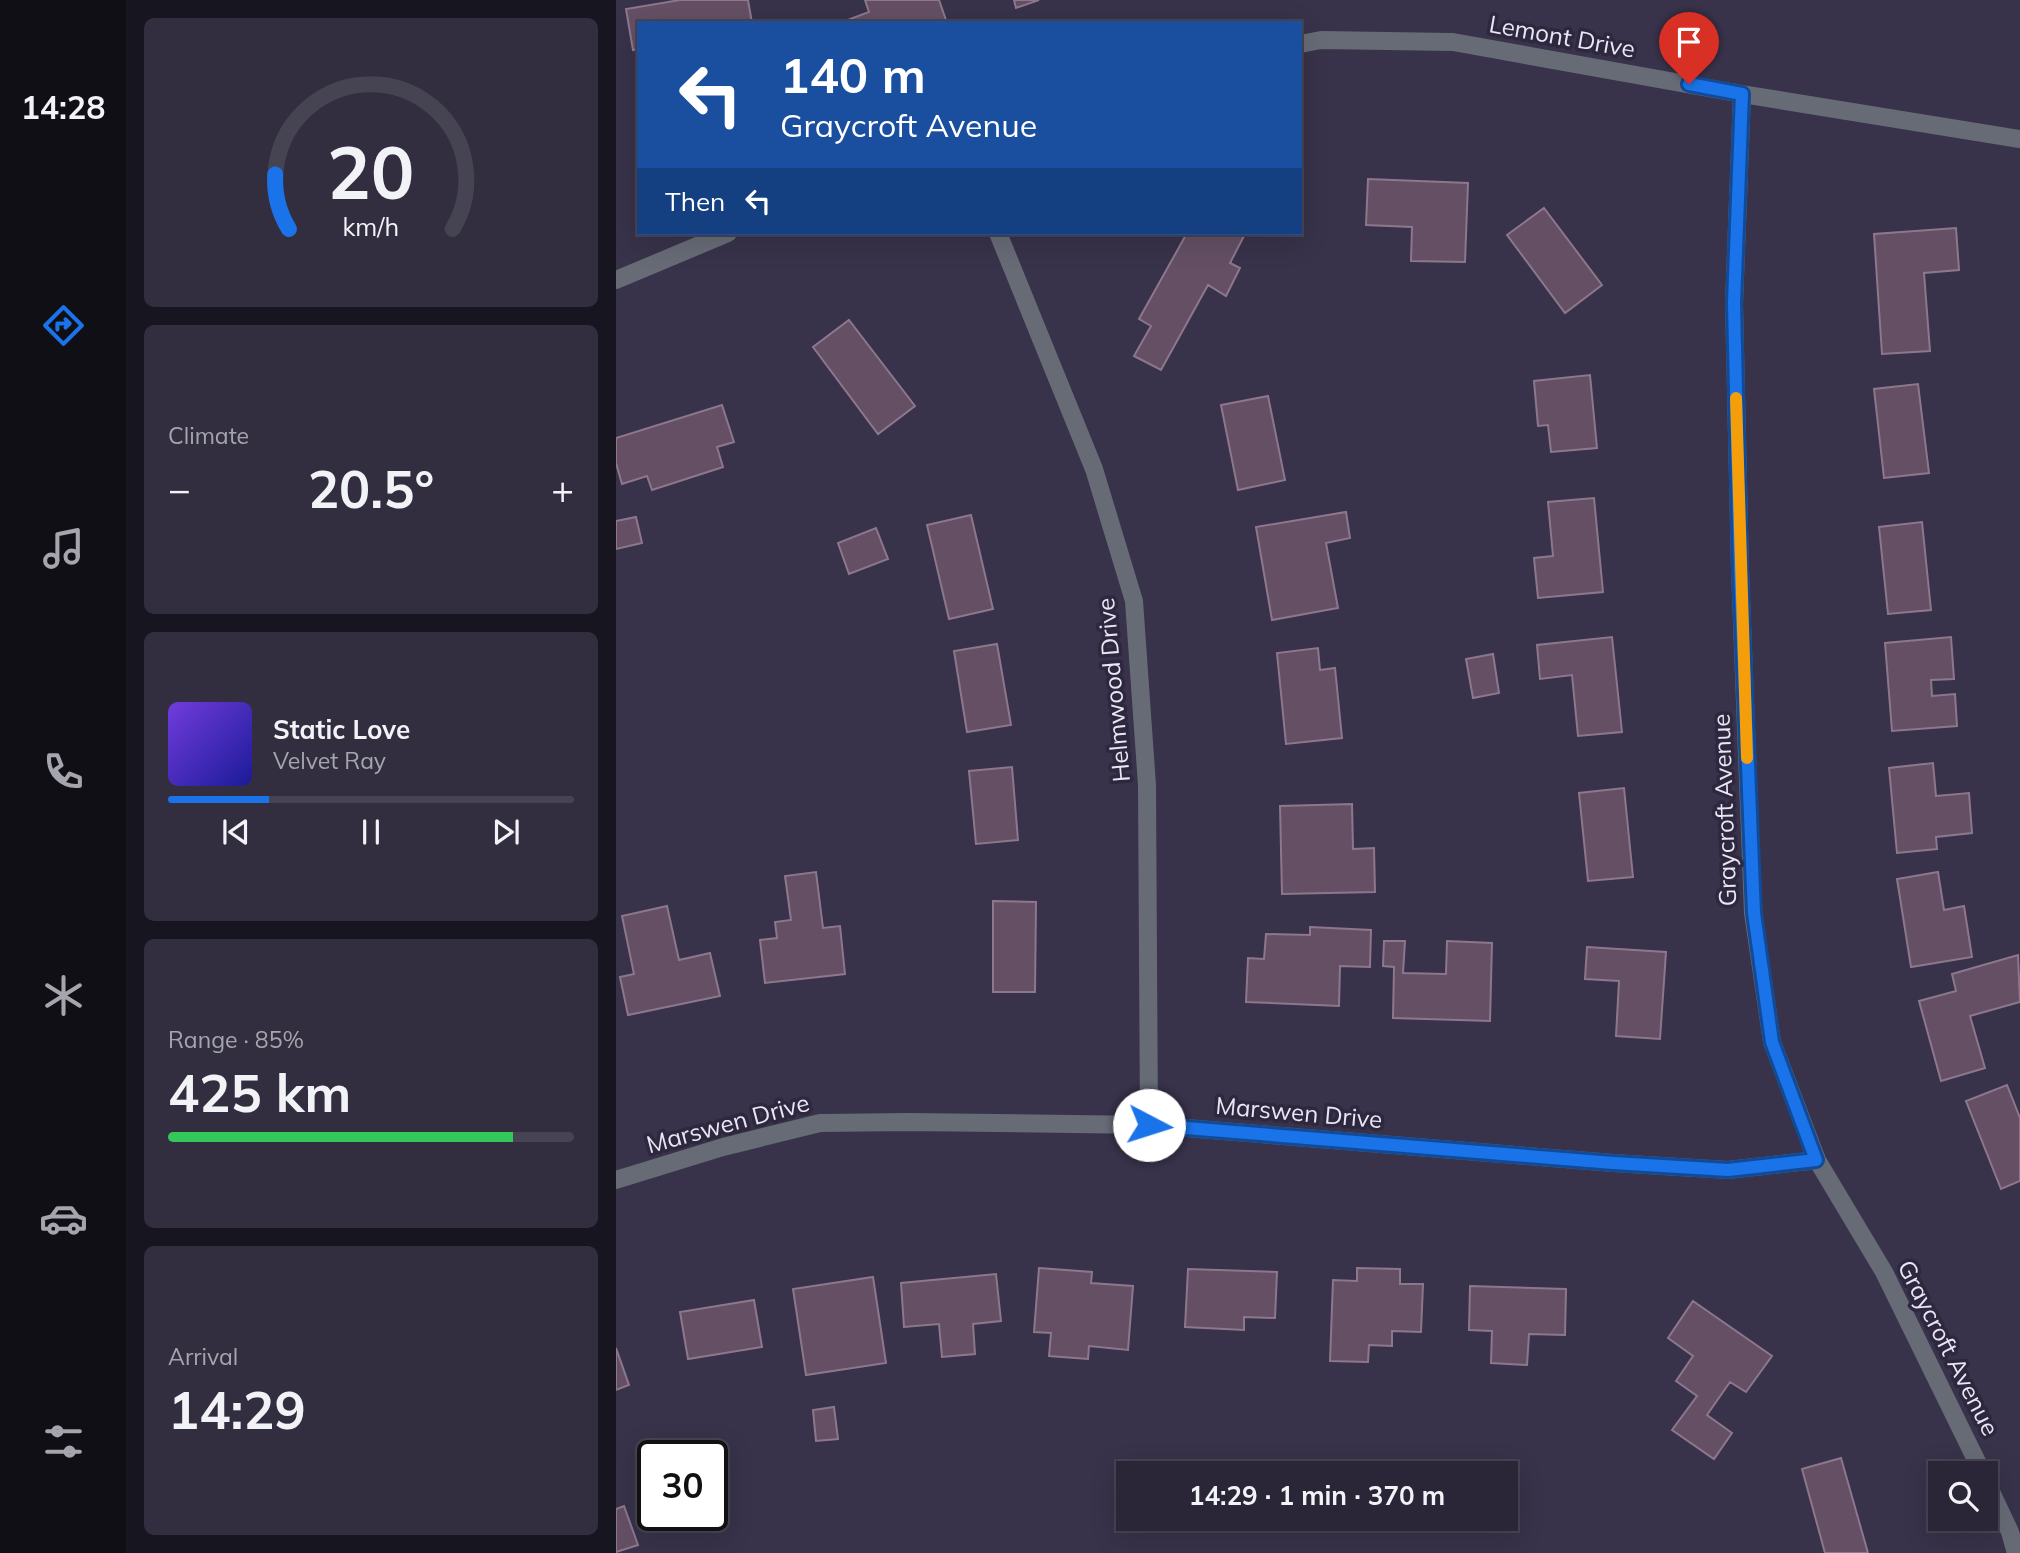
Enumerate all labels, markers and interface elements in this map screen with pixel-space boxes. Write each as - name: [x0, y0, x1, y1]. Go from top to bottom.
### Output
- street label: Lemont Drive: [1487, 8, 1637, 64]
- pin: [1659, 12.0, 1719, 84]
- icon: arrive: [1670, 23, 1708, 61]
- text: 140 m: [780, 44, 926, 105]
- icon: left: [665, 49, 756, 140]
- text: 14:28: [21, 87, 105, 127]
- text: Graycroft Avenue: [780, 105, 1037, 145]
- text: 20: [327, 126, 415, 217]
- icon: left: [739, 182, 777, 220]
- text: Then: [665, 185, 725, 218]
- text: km/h: [343, 210, 399, 241]
- icon: directions: [39, 301, 88, 350]
- text: Climate: [168, 421, 249, 450]
- text: 20.5°: [308, 456, 434, 521]
- text: −: [168, 465, 191, 513]
- text: +: [551, 465, 574, 513]
- icon: music: [39, 524, 88, 573]
- street label: Helmwood Drive: [1090, 597, 1136, 783]
- text: Static Love: [273, 713, 410, 746]
- street label: Graycroft Avenue: [1706, 713, 1742, 907]
- text: Velvet Ray: [273, 746, 386, 775]
- icon: phone: [39, 747, 88, 796]
- icon: previous: [217, 813, 255, 851]
- icon: pause: [352, 813, 390, 851]
- icon: next: [487, 813, 525, 851]
- icon: climate: [39, 971, 88, 1020]
- text: Range · 85%: [168, 1025, 304, 1054]
- text: 425 km: [168, 1060, 351, 1125]
- street label: Marswen Drive: [643, 1087, 812, 1159]
- position arrow: [1112, 1088, 1186, 1162]
- street label: Marswen Drive: [1214, 1090, 1384, 1134]
- icon: car: [39, 1194, 88, 1243]
- street label: Graycroft Avenue: [1892, 1255, 2006, 1440]
- text: Arrival: [168, 1342, 238, 1371]
- text: 14:29: [168, 1377, 306, 1442]
- icon: filters: [39, 1417, 88, 1466]
- speed limit sign: 30: [637, 1440, 728, 1531]
- map controls: [1928, 1461, 1998, 1531]
- button: search: [1928, 1461, 1998, 1531]
- text: 14:29 · 1 min · 370 m: [1189, 1479, 1445, 1512]

